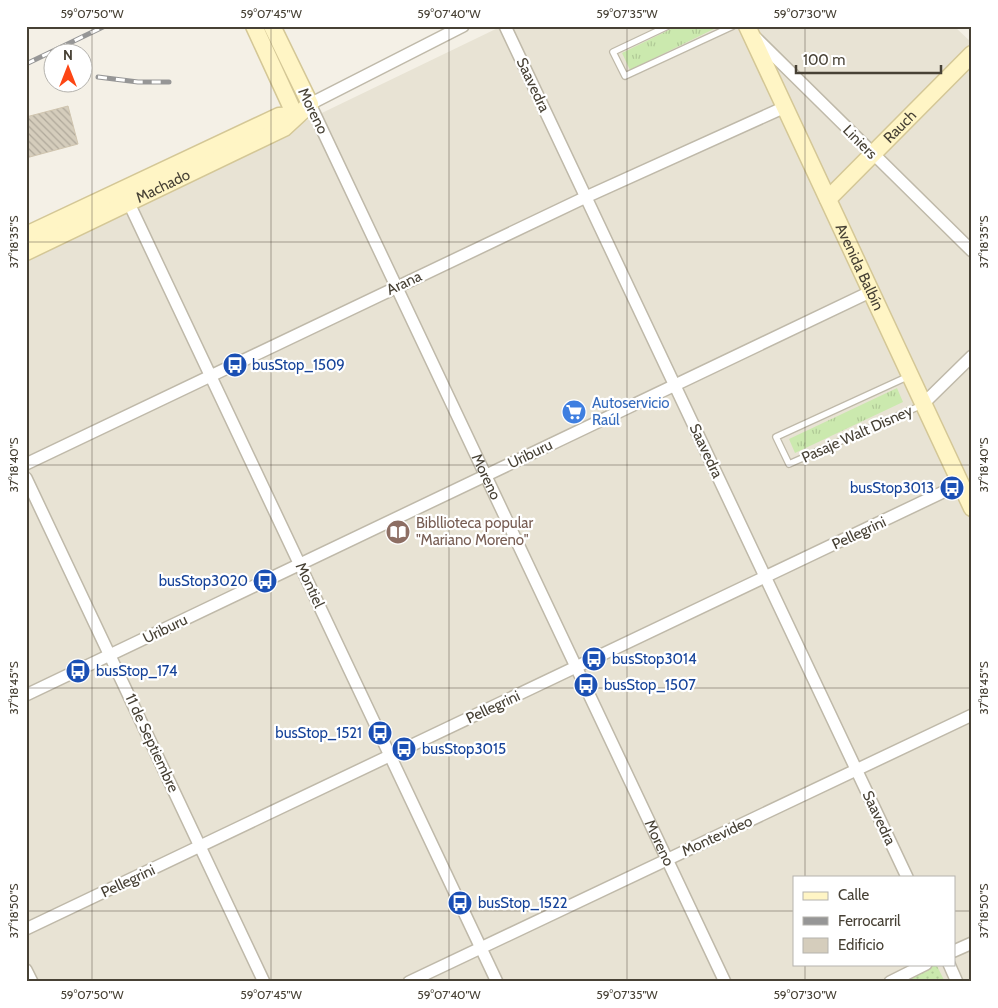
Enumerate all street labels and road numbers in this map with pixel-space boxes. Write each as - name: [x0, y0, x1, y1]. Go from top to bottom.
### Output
- street label: Saavedra: [513, 55, 554, 116]
- street label: Moreno: [294, 85, 332, 137]
- street label: Rauch: [880, 106, 920, 147]
- street label: Liniers: [839, 121, 881, 163]
- street label: Machado: [133, 165, 193, 207]
- street label: Avenida Balbín: [832, 221, 888, 313]
- street label: Arana: [384, 267, 425, 299]
- street label: Pasaje Walt Disney: [799, 401, 916, 467]
- street label: Saavedra: [686, 421, 727, 482]
- street label: Uriburu: [505, 436, 555, 472]
- street label: Moreno: [468, 451, 505, 503]
- street label: Pellegrini: [829, 513, 889, 553]
- street label: Montiel: [292, 559, 328, 611]
- street label: Uriburu: [140, 611, 190, 647]
- street label: Pellegrini: [463, 687, 523, 727]
- street label: 11 de Septiembre: [121, 691, 183, 796]
- street label: Saavedra: [859, 788, 900, 849]
- street label: Montevideo: [679, 812, 755, 860]
- street label: Moreno: [641, 817, 678, 869]
- street label: Pellegrini: [98, 861, 158, 901]

